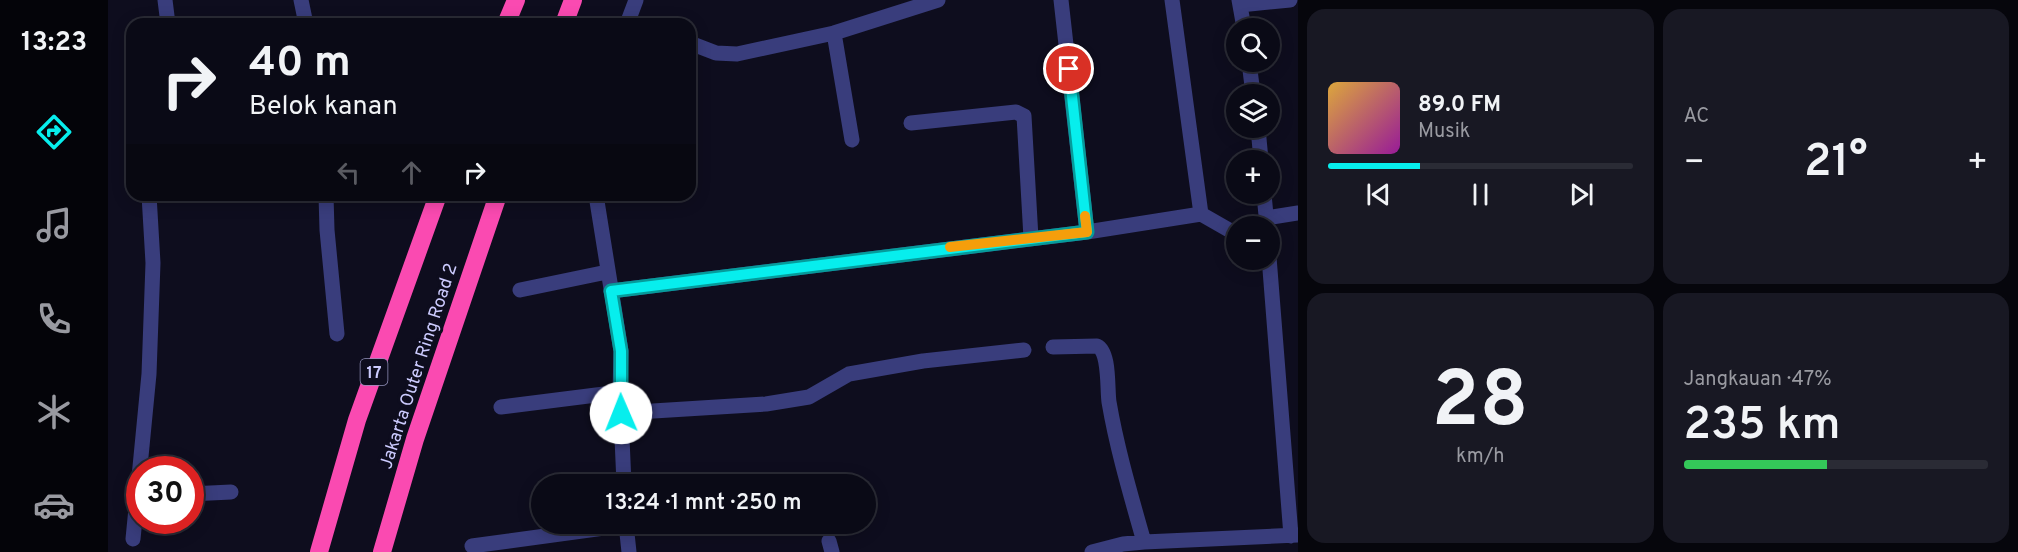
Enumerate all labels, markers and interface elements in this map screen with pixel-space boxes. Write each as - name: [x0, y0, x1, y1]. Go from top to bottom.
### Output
- map controls: [1226, 18, 1280, 270]
- button: search: [1226, 18, 1280, 72]
- text: 13:23: [21, 26, 87, 60]
- text: 40 m: [249, 38, 351, 91]
- icon: right: [150, 42, 228, 120]
- pin: [1043, 43, 1094, 94]
- icon: arrive: [1052, 52, 1085, 85]
- button: layers: [1226, 84, 1280, 138]
- text: Belok kanan: [249, 90, 398, 124]
- text: 89.0 FM: [1418, 92, 1501, 119]
- text: AC: [1684, 104, 1709, 130]
- icon: directions: [33, 111, 75, 153]
- text: Musik: [1418, 119, 1470, 145]
- text: 21°: [1804, 135, 1868, 192]
- text: −: [1684, 143, 1705, 185]
- text: +: [1967, 143, 1988, 185]
- button: +: [1226, 150, 1280, 204]
- icon: left: [332, 156, 365, 189]
- icon: ahead: [395, 156, 428, 189]
- icon: right: [458, 156, 491, 189]
- icon: previous: [1362, 178, 1395, 211]
- icon: pause: [1464, 178, 1497, 211]
- icon: next: [1565, 178, 1598, 211]
- icon: music: [33, 204, 75, 246]
- button: −: [1226, 216, 1280, 270]
- street label: Jakarta Outer Ring Road 2: [375, 261, 464, 472]
- icon: phone: [33, 298, 75, 340]
- text: 28: [1432, 355, 1529, 454]
- road number: 17: [360, 359, 388, 385]
- text: Jangkauan · 47%: [1684, 367, 1832, 393]
- position arrow: [589, 381, 653, 445]
- icon: climate: [33, 391, 75, 433]
- text: 235 km: [1684, 398, 1841, 455]
- text: km/h: [1456, 444, 1505, 470]
- speed limit sign: 30: [126, 456, 204, 534]
- icon: car: [33, 484, 75, 526]
- text: 13:24 · 1 mnt · 250 m: [606, 490, 801, 517]

